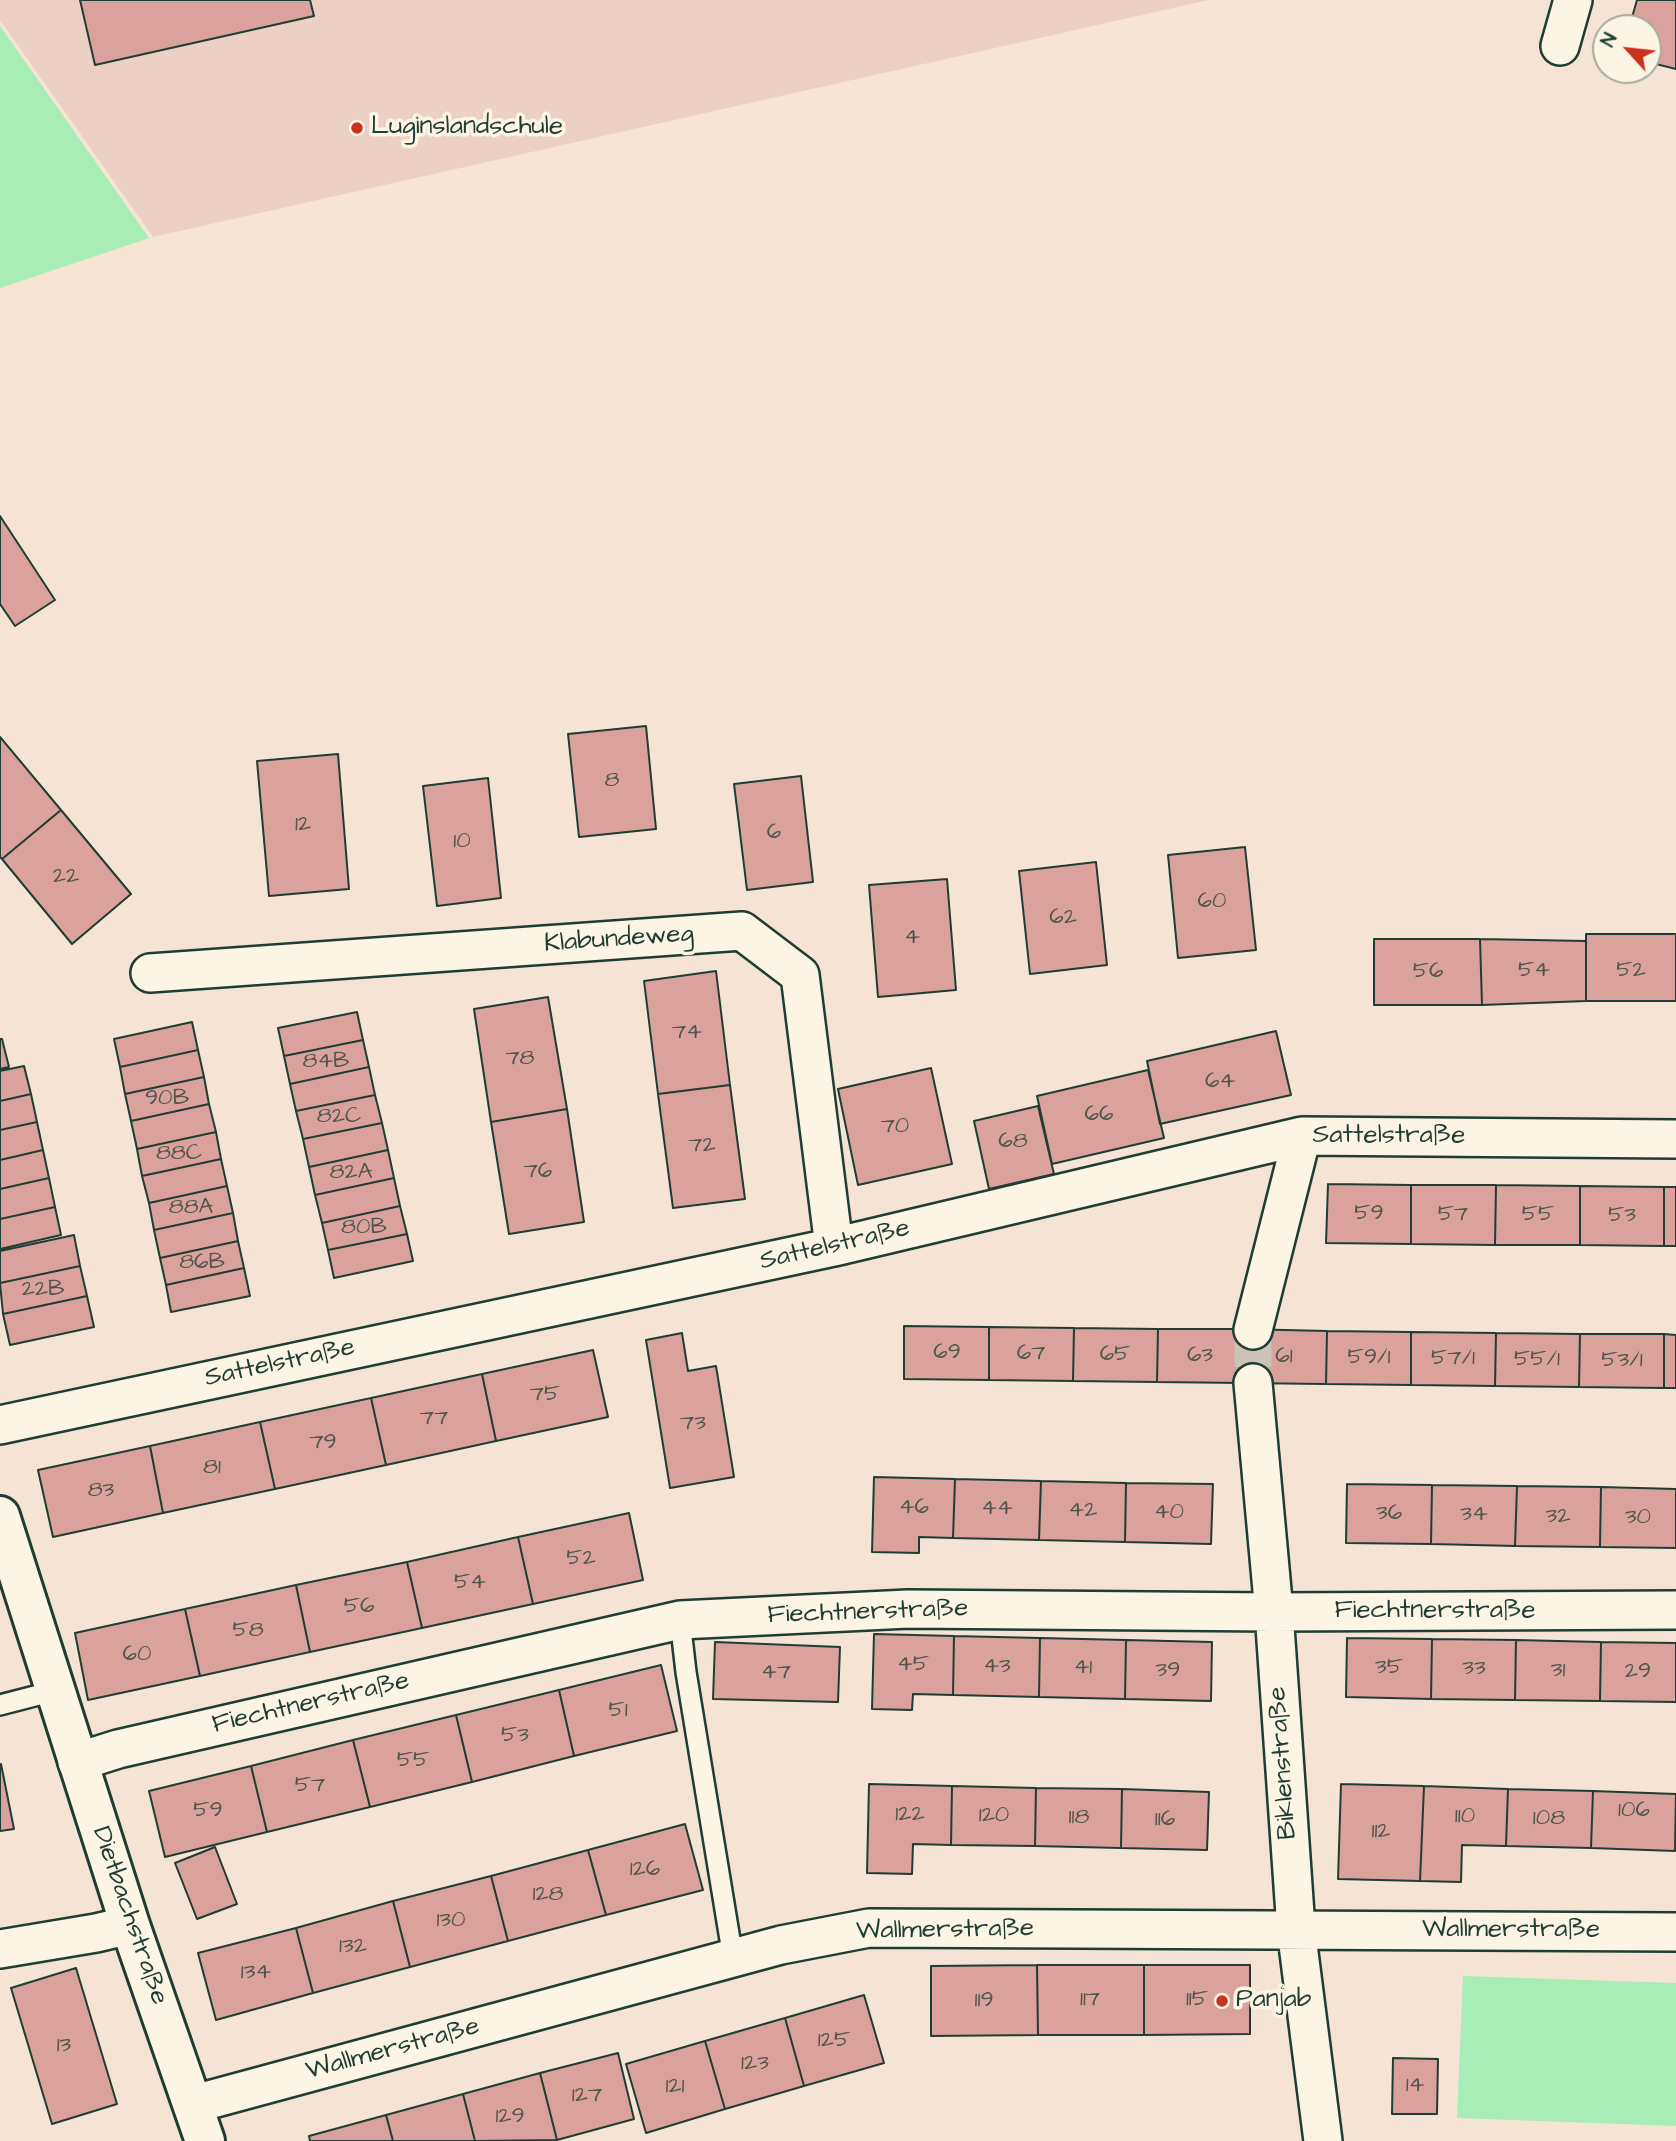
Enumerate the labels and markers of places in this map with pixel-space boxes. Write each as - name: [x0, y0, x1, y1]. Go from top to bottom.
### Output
- place label: Luginslandschule: [371, 112, 563, 144]
- marker: Luginslandschule: [349, 120, 365, 136]
- place label: Panjab: [1236, 1985, 1311, 2017]
- marker: Panjab: [1214, 1993, 1230, 2009]

